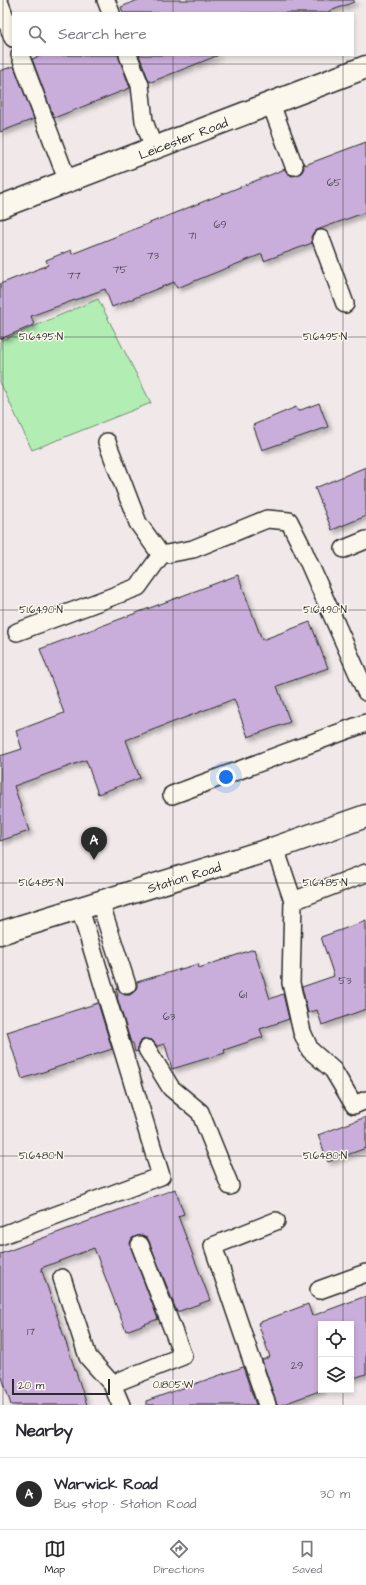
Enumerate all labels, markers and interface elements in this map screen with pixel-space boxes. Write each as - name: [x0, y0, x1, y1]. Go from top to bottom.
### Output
- search box: [12, 12, 354, 56]
- icon: search: [26, 23, 48, 45]
- text: Search here: [58, 24, 147, 45]
- street label: Leicester Road: [136, 114, 231, 164]
- house number: 65: [327, 175, 342, 190]
- house number: 69: [213, 217, 227, 232]
- house number: 71: [188, 228, 197, 243]
- house number: 73: [147, 248, 160, 263]
- house number: 75: [113, 262, 127, 277]
- house number: 77: [67, 268, 81, 283]
- text: 51.6495°N: [19, 330, 63, 344]
- text: 51.6495°N: [303, 330, 347, 344]
- text: 51.6490°N: [19, 603, 63, 617]
- text: 51.6490°N: [303, 603, 347, 617]
- your location: [216, 767, 236, 787]
- pin: A: [81, 827, 107, 860]
- street label: Station Road: [145, 858, 224, 898]
- text: 51.6485°N: [19, 876, 63, 890]
- text: 51.6485°N: [303, 876, 347, 890]
- house number: 53: [338, 973, 352, 988]
- house number: 61: [239, 987, 248, 1002]
- house number: 63: [163, 1009, 176, 1024]
- text: 51.6480°N: [19, 1149, 63, 1163]
- text: 51.6480°N: [303, 1149, 347, 1163]
- map controls: [318, 1321, 354, 1393]
- button: locate: [318, 1321, 354, 1357]
- house number: 17: [27, 1324, 35, 1339]
- button: layers: [318, 1357, 354, 1393]
- house number: 29: [291, 1358, 303, 1373]
- scale bar: [12, 1377, 110, 1396]
- text: 20 m: [18, 1378, 44, 1393]
- text: 0.1805°W: [153, 1378, 194, 1392]
- text: Nearby: [16, 1419, 73, 1443]
- text: Warwick Road: [54, 1474, 158, 1495]
- text: A: [25, 1485, 33, 1503]
- text: 30 m: [320, 1485, 350, 1503]
- text: Bus stop · Station Road: [54, 1495, 196, 1513]
- tab: Map: [44, 1538, 66, 1577]
- tab: Directions: [153, 1538, 205, 1577]
- tab: Saved: [292, 1538, 322, 1577]

